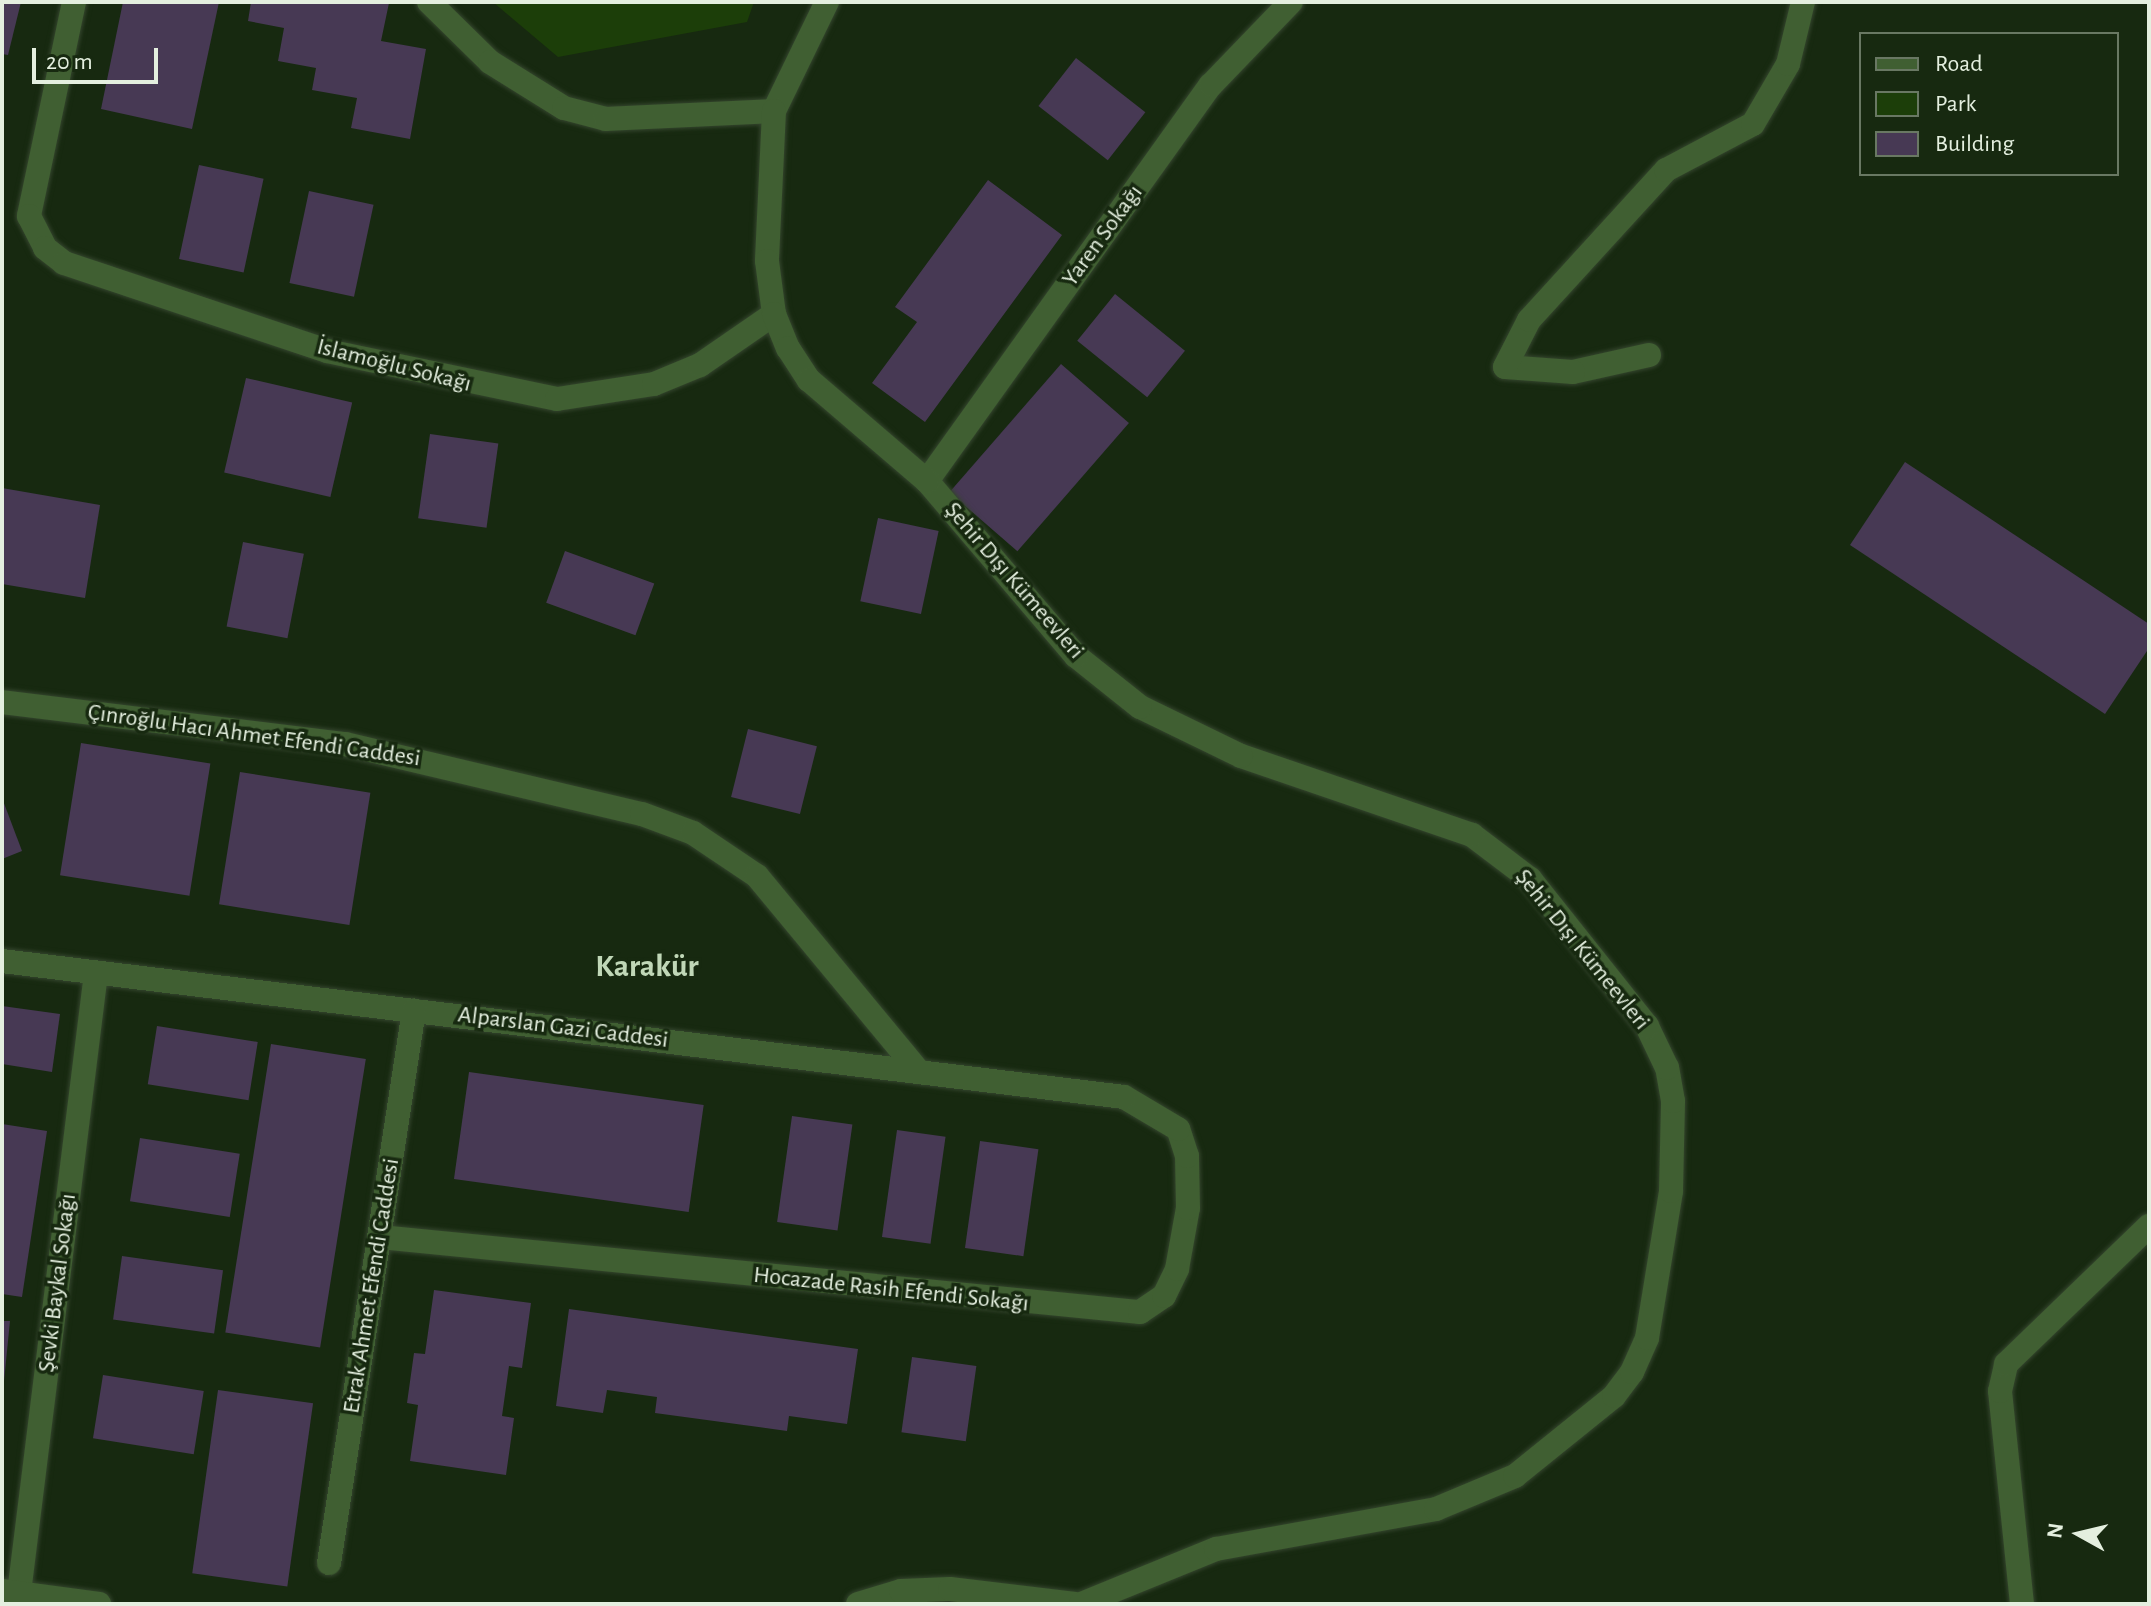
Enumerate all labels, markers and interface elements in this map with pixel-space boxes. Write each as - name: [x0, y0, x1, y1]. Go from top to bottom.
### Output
- scale bar: [36, 32, 162, 82]
- legend: [1859, 32, 2119, 176]
- text: 20 m: [46, 50, 93, 74]
- text: Road: [1935, 52, 1983, 76]
- text: Park: [1935, 92, 1976, 116]
- text: Building: [1935, 132, 2014, 156]
- street label: Yaren Sokağı: [1056, 179, 1150, 293]
- street label: İslamoğlu Sokağı: [314, 333, 474, 399]
- street label: Şehir Dışı Kümeevleri: [938, 497, 1090, 665]
- street label: Çınroğlu Hacı Ahmet Efendi Caddesi: [86, 698, 422, 774]
- street label: Şehir Dışı Kümeevleri: [1508, 864, 1656, 1036]
- district label: Karakür: [595, 947, 699, 985]
- street label: Alparslan Gazi Caddesi: [456, 1001, 670, 1055]
- street label: Etrak Ahmet Efendi Caddesi: [338, 1156, 406, 1416]
- street label: Şevki Baykal Sokağı: [33, 1192, 83, 1374]
- street label: Hocazade Rasih Efendi Sokağı: [752, 1261, 1030, 1319]
- north arrow: [2039, 1494, 2119, 1574]
- text: N: [2043, 1522, 2067, 1540]

